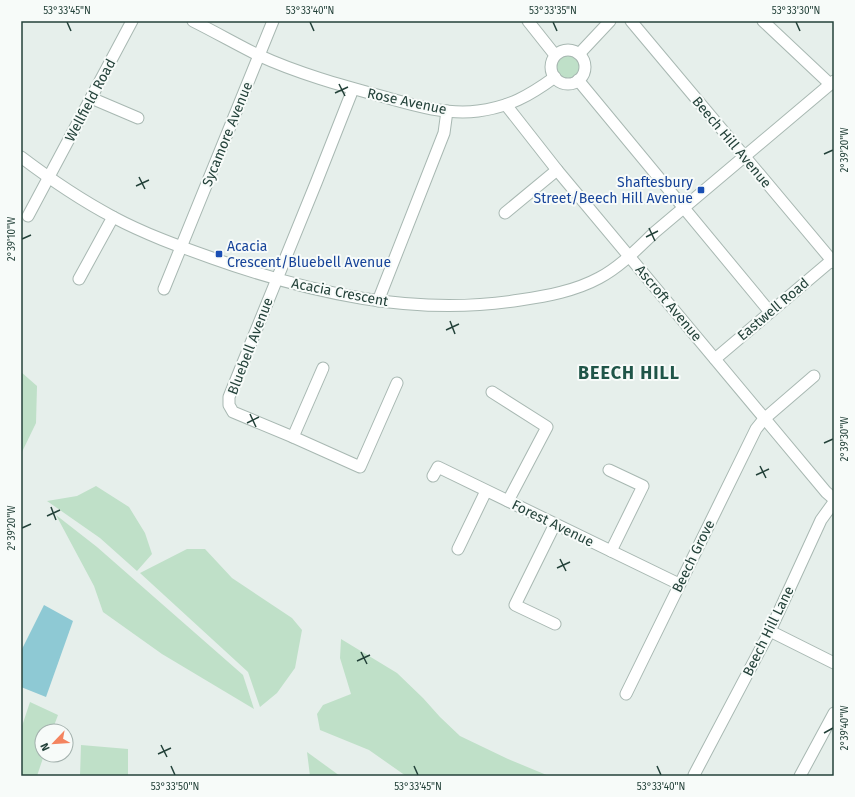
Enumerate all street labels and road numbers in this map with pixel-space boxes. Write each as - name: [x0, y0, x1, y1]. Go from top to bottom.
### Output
- street label: Wellfield Road: [61, 56, 119, 145]
- street label: Sycamore Avenue: [199, 79, 256, 189]
- street label: Rose Avenue: [366, 85, 448, 118]
- street label: Beech Hill Avenue: [688, 93, 775, 192]
- street label: Ascroft Avenue: [632, 262, 705, 345]
- street label: Acacia Crescent: [290, 275, 391, 310]
- street label: Eastwell Road: [734, 275, 813, 344]
- street label: Bluebell Avenue: [224, 295, 277, 397]
- street label: Forest Avenue: [509, 496, 596, 551]
- street label: Beech Grove: [669, 517, 718, 595]
- street label: Beech Hill Lane: [739, 583, 798, 679]

